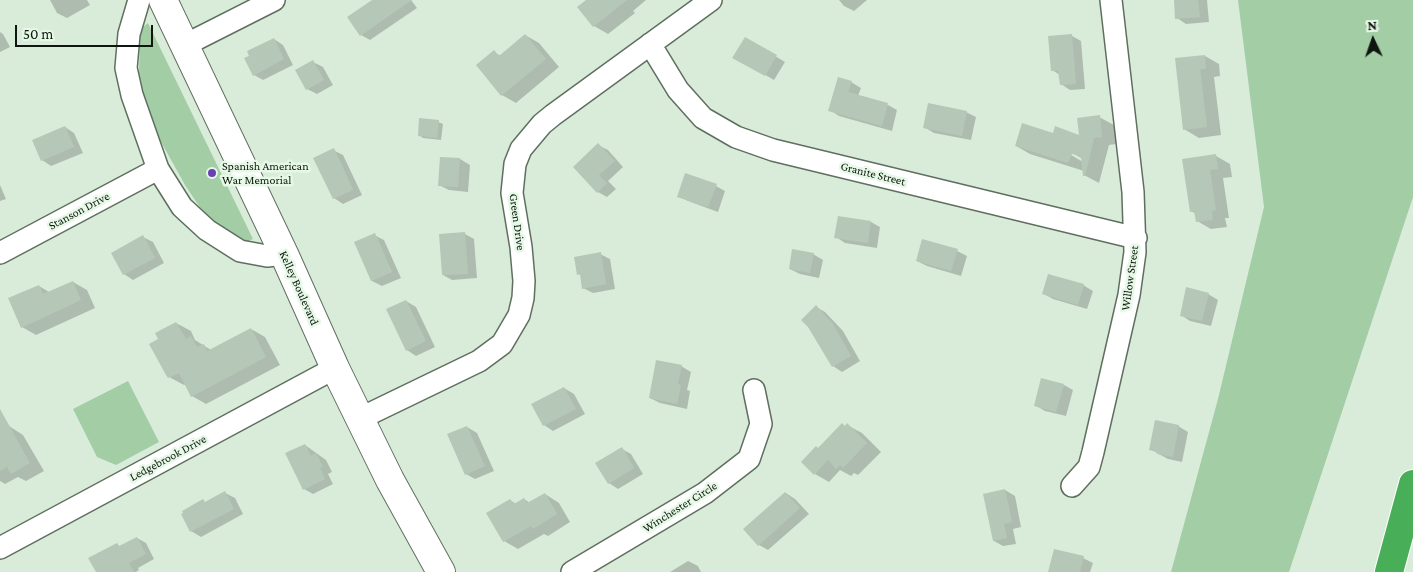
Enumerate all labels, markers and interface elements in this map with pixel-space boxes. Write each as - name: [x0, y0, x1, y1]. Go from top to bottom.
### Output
- scale bar: [18, 15, 155, 47]
- north arrow: [1348, 15, 1398, 65]
- text: N: [1367, 17, 1377, 33]
- text: 50 m: [23, 26, 53, 42]
- place label: Spanish American War Memorial: [222, 159, 309, 187]
- street label: Granite Street: [839, 159, 907, 189]
- marker: Spanish American War Memorial: [206, 167, 218, 179]
- street label: Stanson Drive: [46, 189, 112, 233]
- street label: Green Drive: [506, 193, 528, 251]
- street label: Willow Street: [1118, 245, 1142, 311]
- street label: Kelley Boulevard: [276, 249, 322, 327]
- street label: Ledgebrook Drive: [127, 432, 209, 484]
- street label: Winchester Circle: [640, 478, 720, 536]

